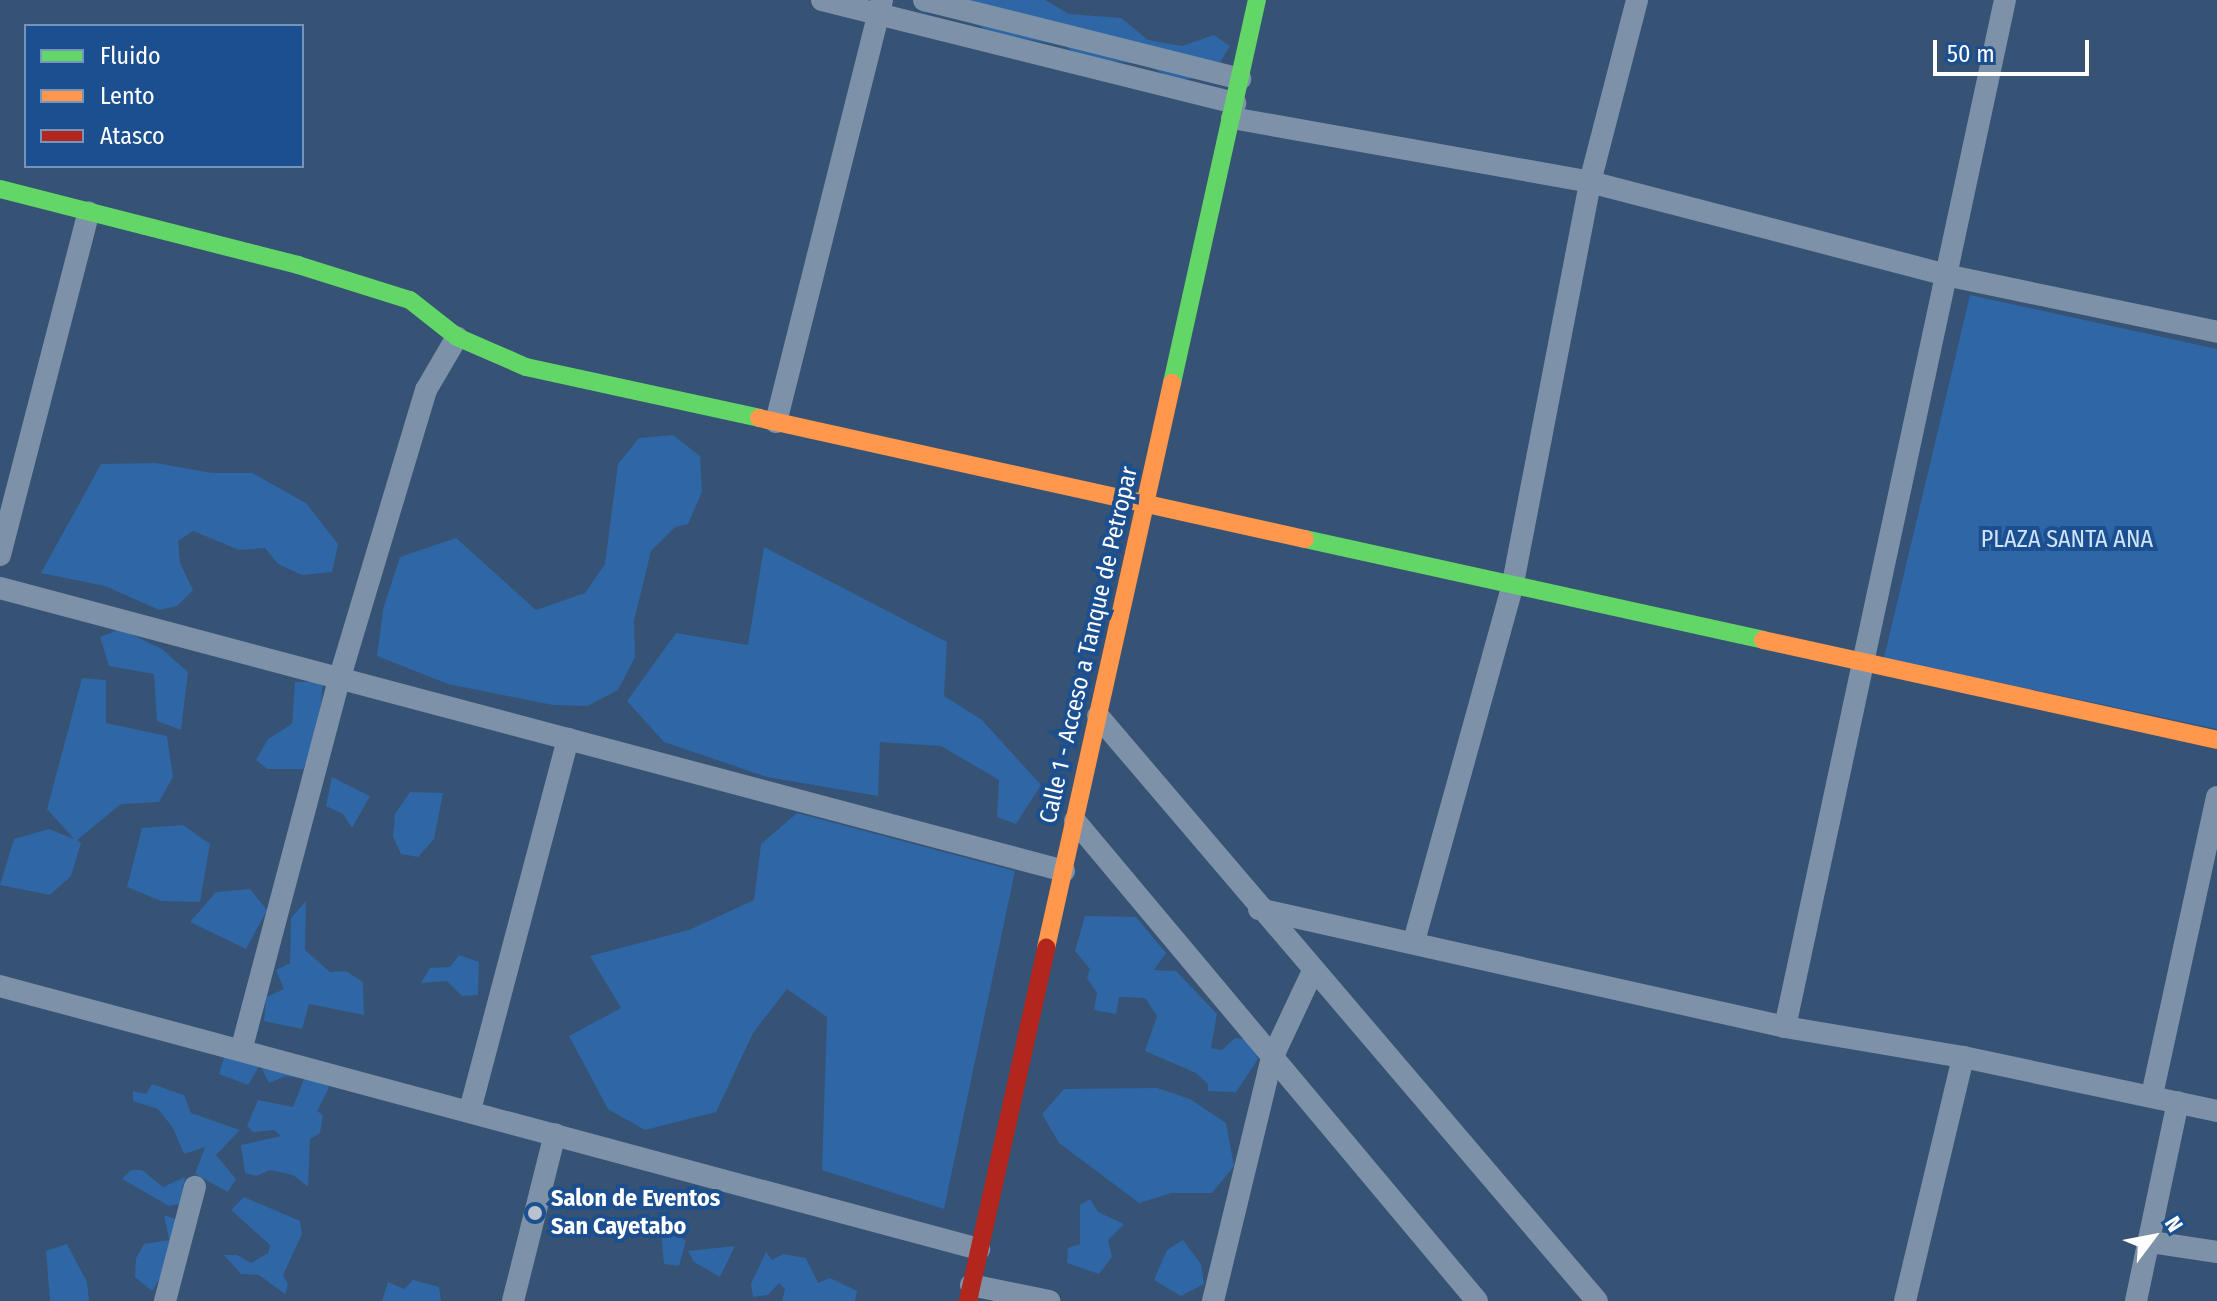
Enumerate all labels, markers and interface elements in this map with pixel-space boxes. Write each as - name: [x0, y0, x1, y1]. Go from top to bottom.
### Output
- legend: [24, 24, 304, 168]
- scale bar: [1937, 24, 2093, 74]
- text: 50 m: [1947, 40, 1995, 68]
- text: Fluido: [100, 42, 161, 70]
- text: Lento: [100, 82, 155, 110]
- text: Atasco: [100, 122, 165, 150]
- street label: Calle 1 - Acceso a Tanque de Petropar: [1034, 464, 1144, 826]
- park label: PLAZA SANTA ANA: [1981, 526, 2153, 554]
- place label: Salon de Eventos San Cayetabo: [551, 1185, 720, 1241]
- north arrow: [2113, 1197, 2193, 1277]
- marker: Salon de Eventos San Cayetabo: [526, 1204, 544, 1222]
- text: N: [2159, 1211, 2189, 1237]

